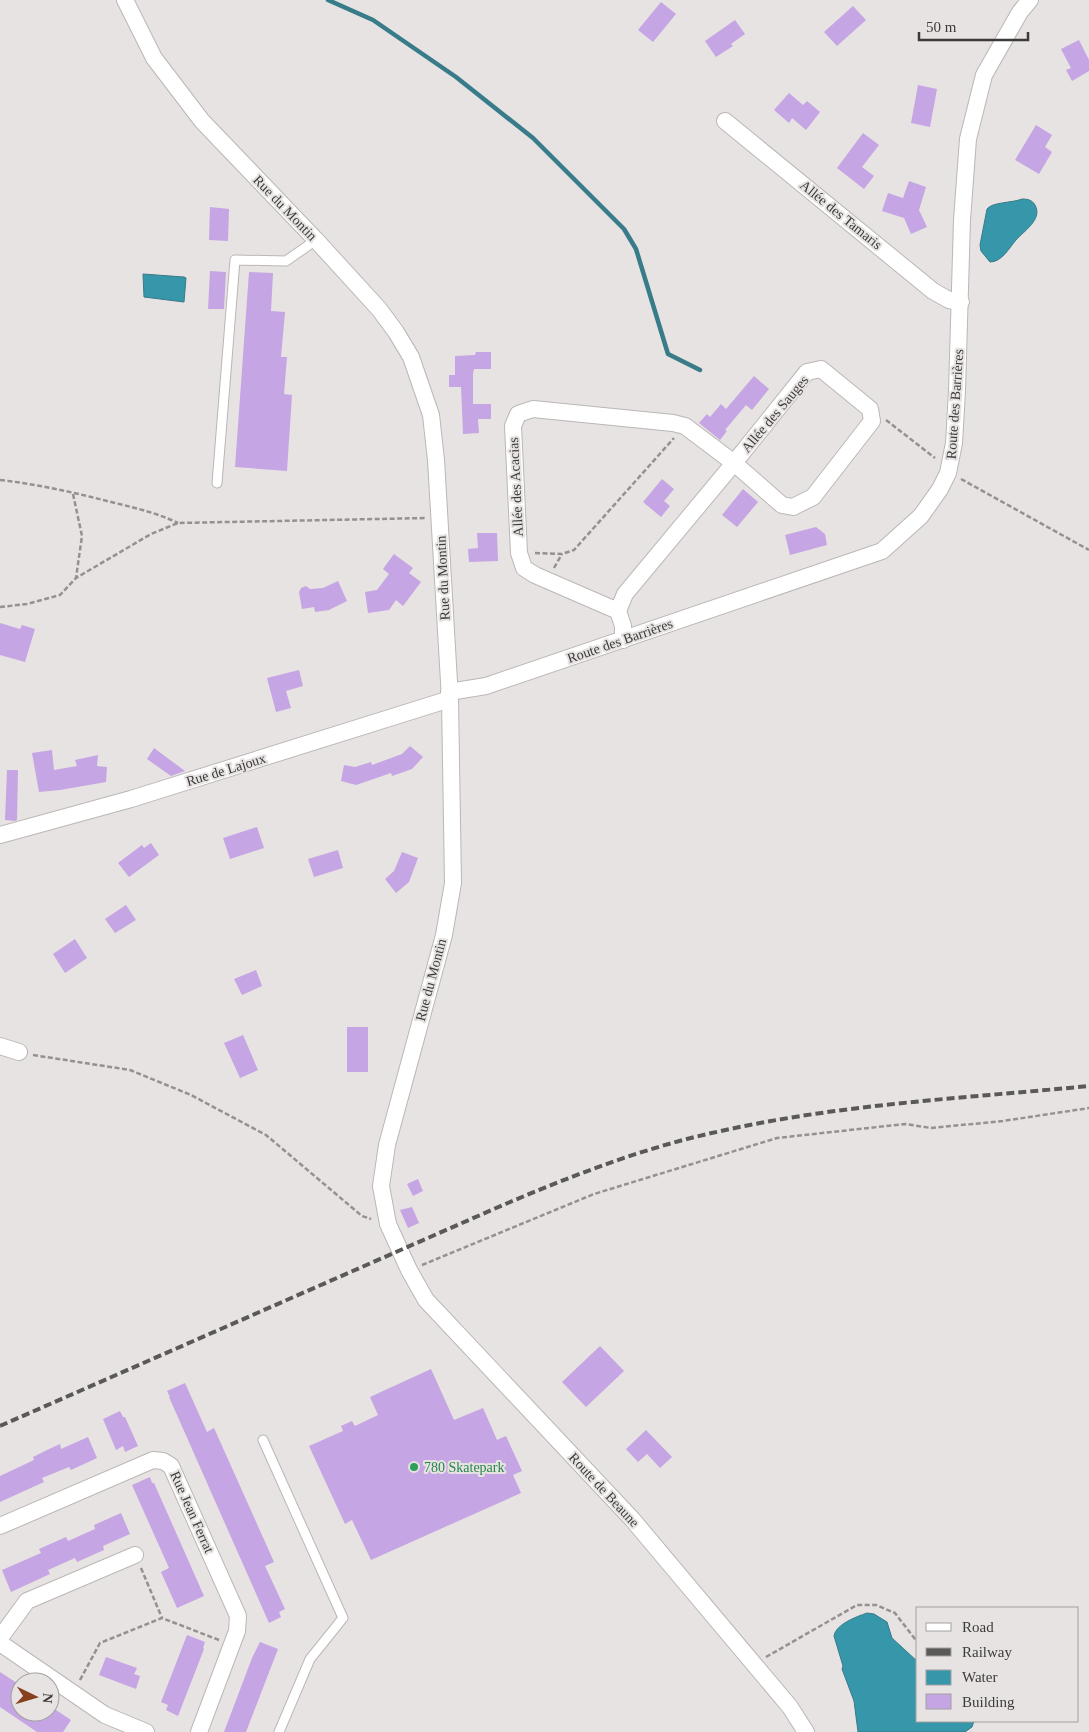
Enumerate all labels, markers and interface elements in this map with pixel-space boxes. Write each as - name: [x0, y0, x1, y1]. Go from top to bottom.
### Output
- scale bar: [919, 10, 1028, 42]
- text: 50 m: [926, 19, 957, 35]
- street label: Rue du Montin: [250, 172, 320, 244]
- street label: Allée des Tamaris: [797, 178, 885, 252]
- street label: Route des Barrières: [944, 348, 966, 460]
- street label: Allée des Sauges: [739, 373, 811, 455]
- street label: Allée des Acacias: [506, 437, 526, 537]
- street label: Rue du Montin: [433, 535, 453, 621]
- street label: Route des Barrières: [565, 616, 675, 666]
- street label: Rue de Lajoux: [184, 751, 268, 789]
- street label: Rue du Montin: [413, 937, 449, 1023]
- street label: Route de Beaune: [566, 1450, 642, 1530]
- place label: 780 Skatepark: [424, 1460, 504, 1475]
- marker: 780 Skatepark: [408, 1461, 420, 1473]
- street label: Rue Jean Ferrat: [167, 1469, 217, 1555]
- legend: [916, 1607, 1079, 1722]
- text: Road: [962, 1619, 994, 1635]
- text: Railway: [962, 1644, 1012, 1660]
- text: Water: [962, 1669, 997, 1685]
- north arrow: [10, 1672, 60, 1722]
- text: N: [40, 1692, 55, 1704]
- text: Building: [962, 1694, 1015, 1710]

